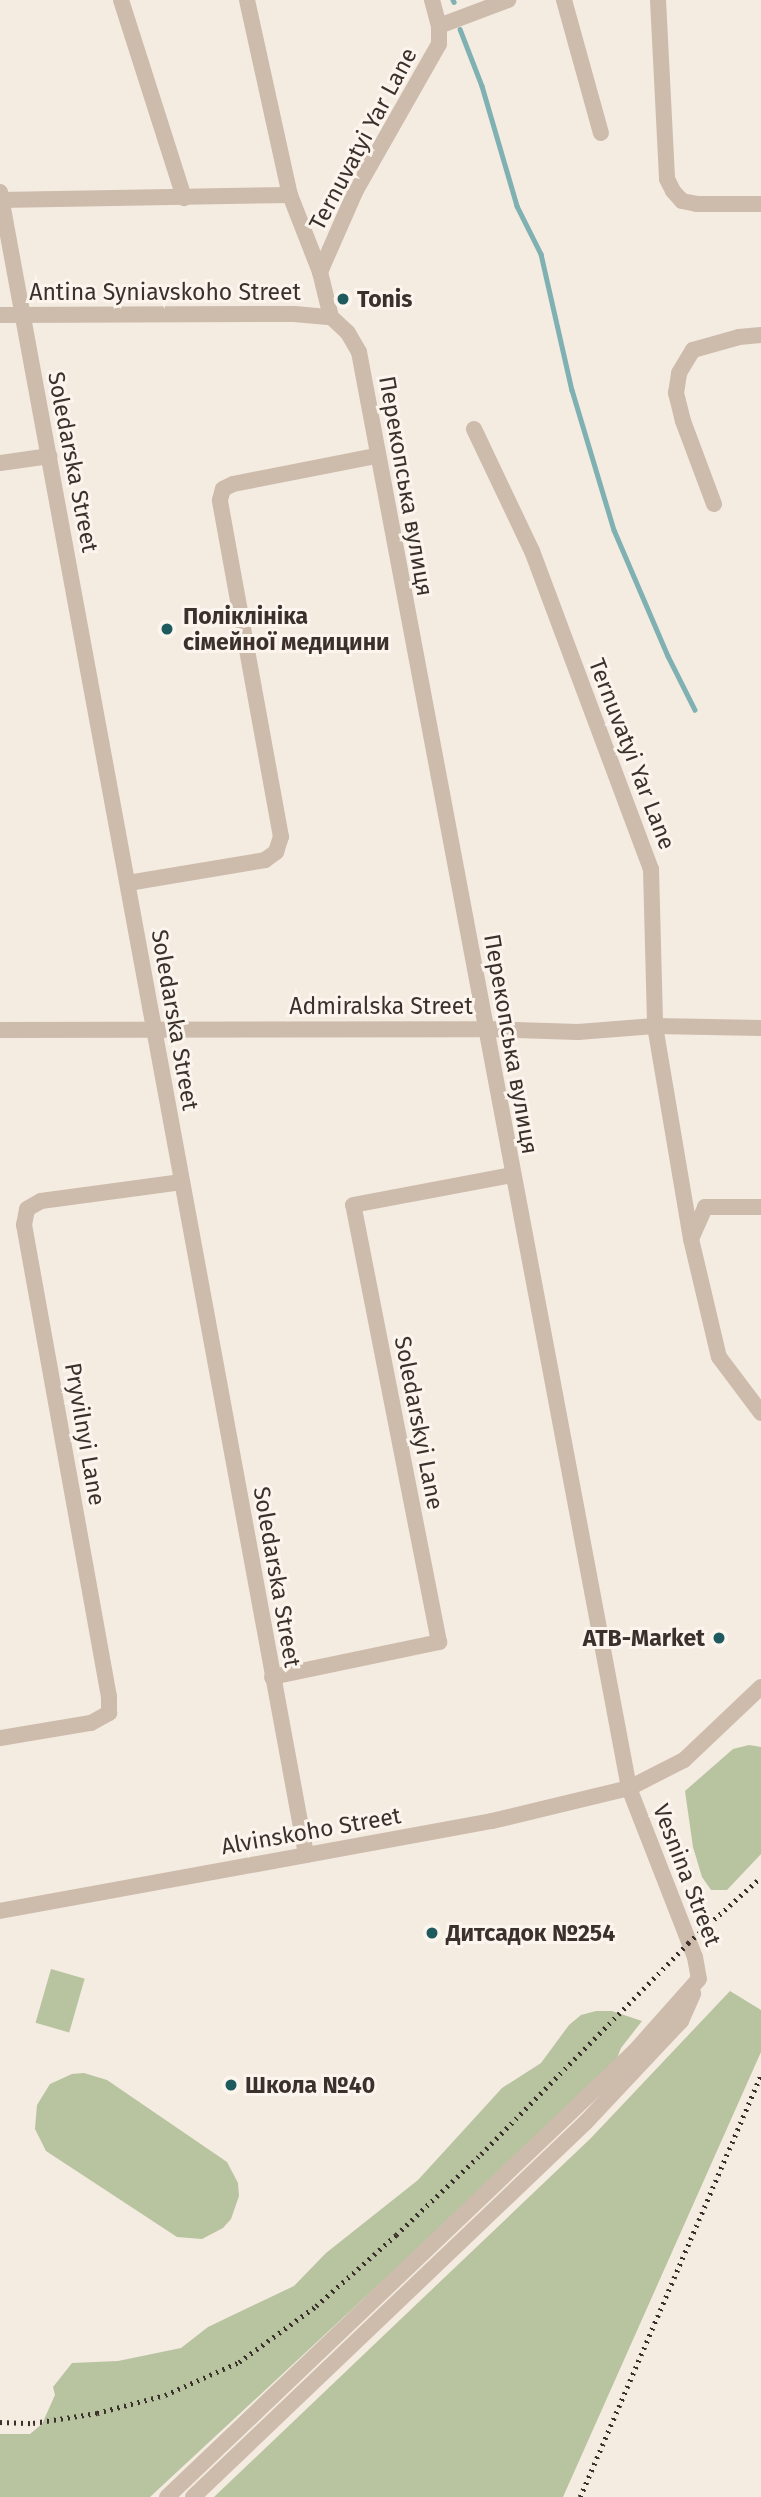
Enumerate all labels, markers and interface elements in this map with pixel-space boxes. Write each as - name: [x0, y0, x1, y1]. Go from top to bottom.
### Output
- street label: Ternuvatyi Yar Lane: [303, 43, 423, 235]
- street label: Antina Syniavskoho Street: [29, 278, 301, 306]
- place label: Tonis: [357, 285, 412, 313]
- marker: Tonis: [335, 291, 351, 307]
- street label: Soledarska Street: [42, 369, 104, 555]
- street label: Перекопська вулиця: [373, 374, 439, 598]
- place label: Поліклініка сімейної медицини: [183, 602, 390, 656]
- marker: Поліклініка сімейної медицини: [157, 619, 177, 639]
- street label: Ternuvatyi Yar Lane: [583, 655, 681, 853]
- street label: Soledarska Street: [146, 927, 204, 1113]
- street label: Перекопська вулиця: [478, 932, 544, 1156]
- street label: Admiralska Street: [289, 992, 473, 1020]
- street label: Soledarskyi Lane: [389, 1334, 449, 1512]
- street label: Pryvilnyi Lane: [59, 1360, 111, 1508]
- street label: Soledarska Street: [248, 1484, 306, 1670]
- place label: ATB-Market: [583, 1624, 705, 1652]
- marker: ATB-Market: [711, 1630, 727, 1646]
- street label: Vesnina Street: [647, 1800, 727, 1950]
- street label: Alvinskoho Street: [219, 1802, 403, 1860]
- place label: Дитсадок №254: [446, 1919, 615, 1947]
- marker: Дитсадок №254: [424, 1925, 440, 1941]
- place label: Школа №40: [245, 2071, 375, 2099]
- marker: Школа №40: [223, 2077, 239, 2093]

